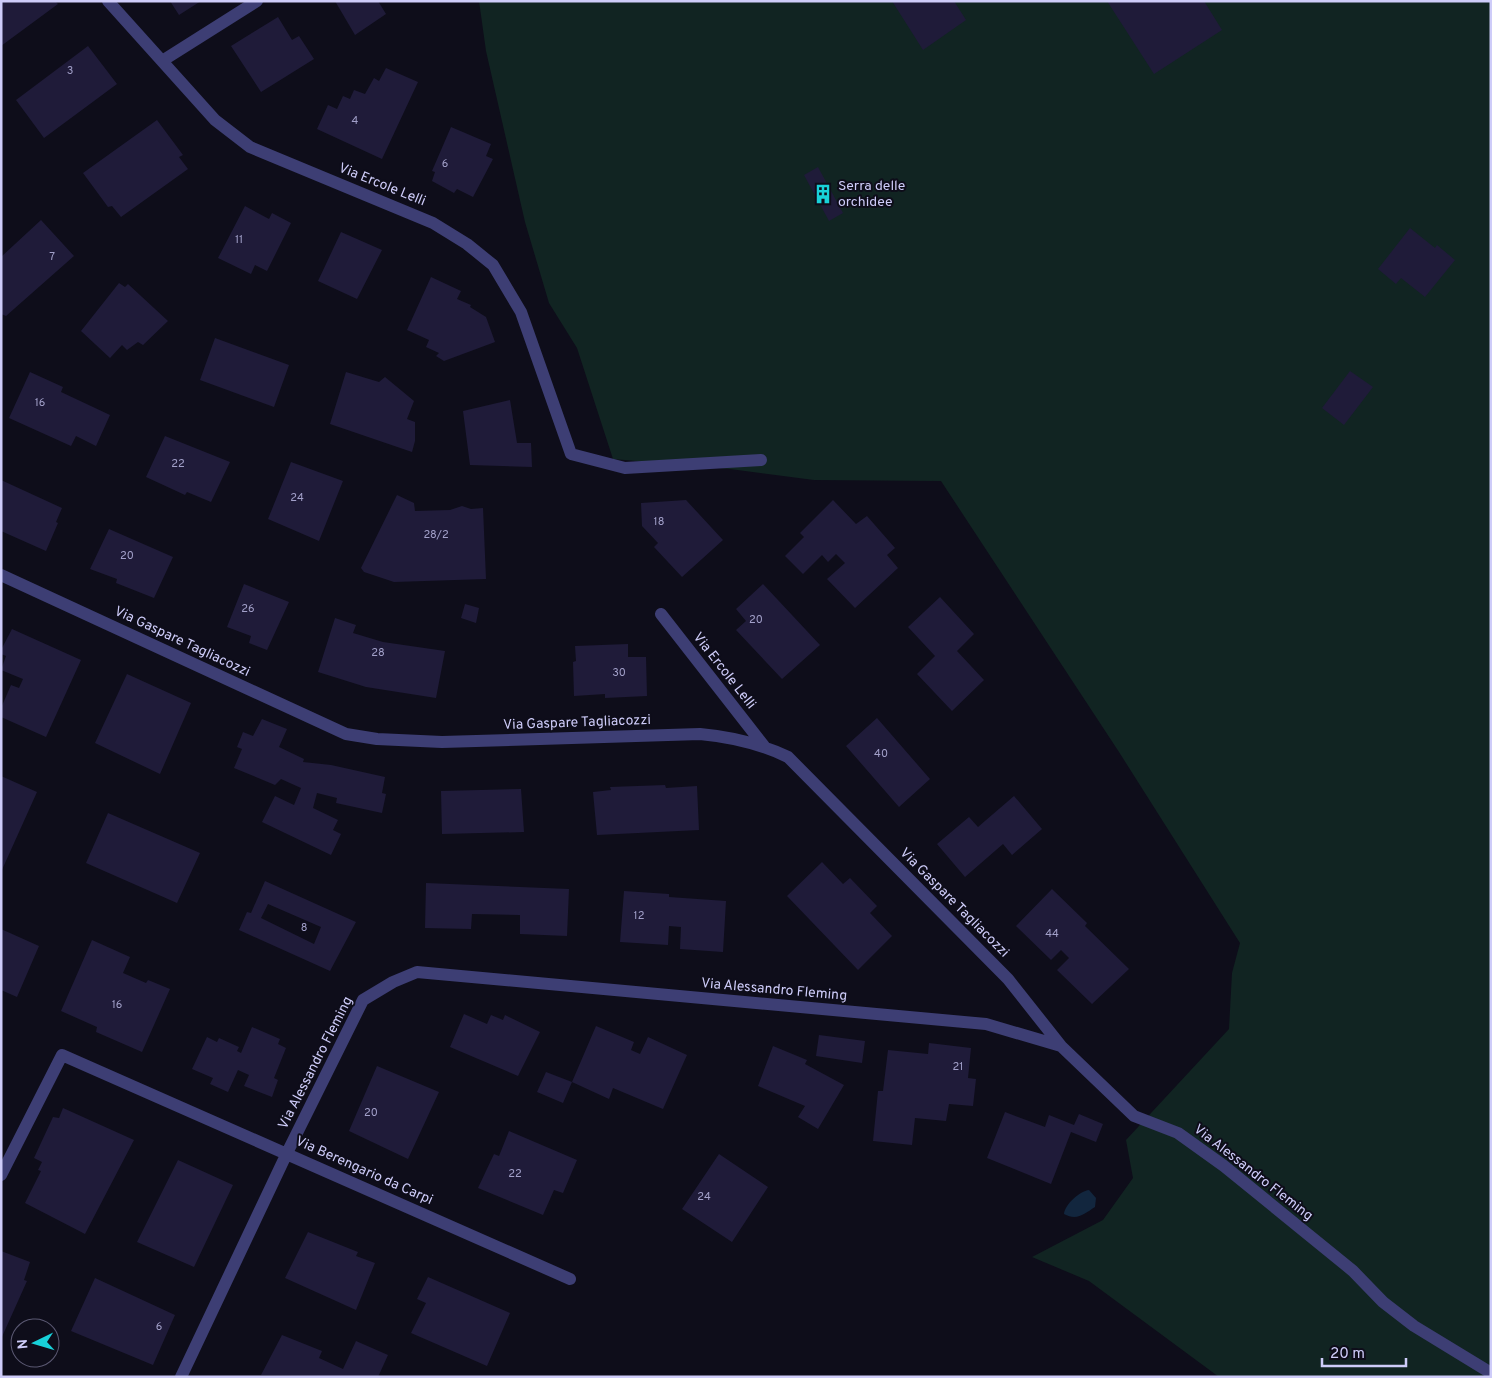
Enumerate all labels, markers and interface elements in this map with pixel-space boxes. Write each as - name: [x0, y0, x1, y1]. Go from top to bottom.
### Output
- house number: 3: [67, 64, 73, 78]
- house number: 4: [352, 114, 359, 128]
- house number: 6: [442, 157, 448, 171]
- street label: Via Ercole Lelli: [336, 160, 428, 210]
- place label: Serra delle orchidee: [838, 178, 905, 211]
- building icon: Serra delle orchidee: [812, 183, 834, 205]
- house number: 11: [235, 233, 243, 247]
- house number: 7: [49, 250, 55, 264]
- house number: 16: [35, 396, 45, 410]
- house number: 22: [171, 457, 185, 471]
- house number: 24: [290, 491, 304, 505]
- house number: 18: [654, 515, 664, 529]
- house number: 28/2: [423, 528, 449, 542]
- house number: 20: [120, 549, 134, 563]
- house number: 26: [241, 602, 255, 616]
- street label: Via Gaspare Tagliacozzi: [111, 603, 253, 681]
- house number: 20: [749, 613, 763, 627]
- street label: Via Ercole Lelli: [689, 629, 759, 713]
- house number: 28: [371, 646, 385, 660]
- house number: 30: [612, 666, 626, 680]
- street label: Via Gaspare Tagliacozzi: [503, 712, 651, 734]
- house number: 40: [874, 747, 888, 761]
- street label: Via Gaspare Tagliacozzi: [896, 845, 1012, 961]
- house number: 12: [634, 909, 644, 923]
- house number: 8: [301, 921, 307, 935]
- house number: 44: [1045, 927, 1059, 941]
- street label: Via Alessandro Fleming: [700, 975, 848, 1005]
- street label: Via Alessandro Fleming: [275, 994, 357, 1132]
- house number: 16: [112, 998, 122, 1012]
- house number: 21: [953, 1060, 963, 1074]
- house number: 20: [364, 1106, 378, 1120]
- street label: Via Alessandro Fleming: [1190, 1121, 1316, 1225]
- street label: Via Berengario da Carpi: [293, 1133, 435, 1209]
- house number: 22: [508, 1167, 522, 1181]
- house number: 24: [697, 1190, 711, 1204]
- north arrow: [10, 1318, 60, 1368]
- house number: 6: [156, 1320, 162, 1334]
- scale bar: [1322, 1336, 1406, 1368]
- text: N: [15, 1338, 32, 1350]
- text: 20 m: [1330, 1345, 1365, 1364]

